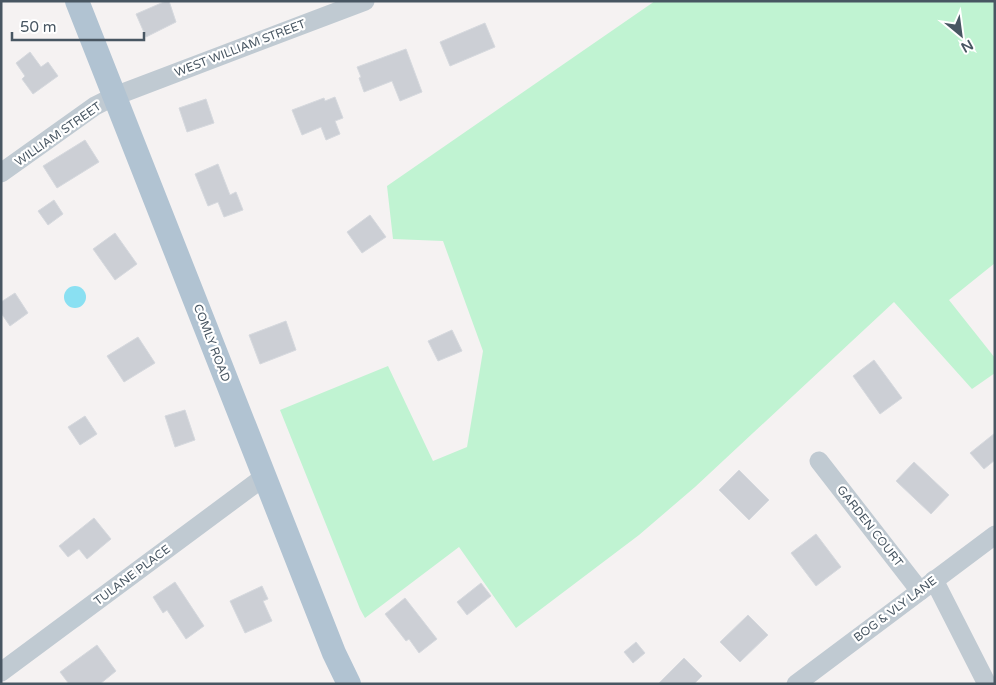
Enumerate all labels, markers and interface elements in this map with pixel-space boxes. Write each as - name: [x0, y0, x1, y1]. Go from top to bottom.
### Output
- scale bar: [12, 10, 145, 42]
- north arrow: [936, 10, 986, 60]
- street label: WEST WILLIAM STREET: [173, 16, 308, 79]
- text: 50 m: [20, 18, 57, 36]
- text: N: [958, 36, 976, 56]
- street label: WILLIAM STREET: [12, 99, 104, 169]
- street label: COMLY ROAD: [191, 302, 233, 384]
- street label: GARDEN COURT: [834, 483, 906, 570]
- street label: TULANE PLACE: [91, 542, 173, 608]
- street label: BOG & VLY LANE: [851, 573, 939, 645]

